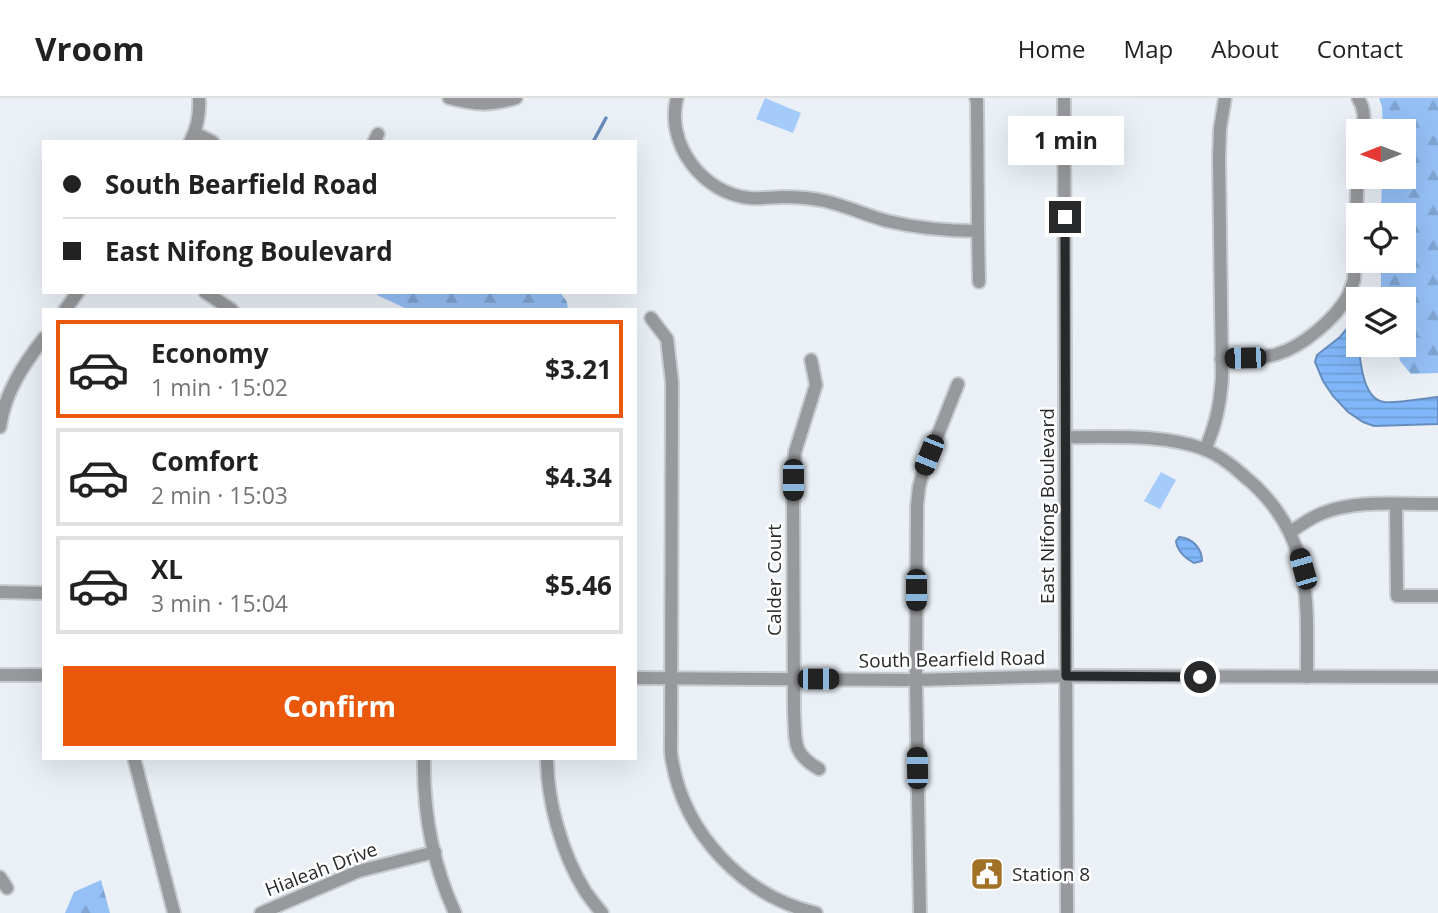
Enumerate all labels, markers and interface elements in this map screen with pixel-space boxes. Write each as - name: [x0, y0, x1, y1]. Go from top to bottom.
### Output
- text: Vroom: [35, 26, 145, 71]
- text: Home: [1018, 32, 1086, 65]
- text: Map: [1124, 32, 1173, 65]
- text: About: [1211, 32, 1279, 65]
- text: Contact: [1317, 32, 1403, 65]
- callout: 1 min: [1007, 116, 1123, 164]
- north arrow: [1346, 119, 1416, 189]
- map controls: [1346, 119, 1416, 357]
- text: 1 min: [1034, 124, 1098, 156]
- text: South Bearfield Road: [105, 166, 378, 202]
- route end: [1049, 201, 1081, 233]
- button: locate: [1346, 203, 1416, 273]
- text: East Nifong Boulevard: [105, 233, 393, 269]
- button: layers: [1346, 287, 1416, 357]
- text: Economy: [151, 335, 269, 371]
- icon: car: [67, 338, 130, 401]
- car: [1224, 347, 1267, 369]
- text: $3.21: [545, 351, 612, 387]
- text: 1 min · 15:02: [151, 371, 288, 403]
- street label: East Nifong Boulevard: [1034, 408, 1060, 604]
- car: [912, 432, 947, 478]
- text: Comfort: [151, 443, 258, 479]
- icon: car: [67, 446, 130, 509]
- text: $4.34: [545, 459, 612, 495]
- car: [783, 459, 804, 501]
- text: 2 min · 15:03: [151, 479, 288, 511]
- street label: Calder Court: [761, 524, 787, 636]
- car: [1288, 546, 1319, 592]
- text: XL: [151, 551, 183, 587]
- icon: car: [67, 554, 130, 617]
- text: $5.46: [545, 567, 612, 603]
- car: [906, 569, 927, 611]
- text: 3 min · 15:04: [151, 587, 288, 619]
- street label: South Bearfield Road: [858, 644, 1046, 674]
- route start: [1184, 661, 1216, 693]
- button: Confirm: [63, 666, 616, 746]
- car: [798, 669, 840, 690]
- car: [907, 747, 928, 789]
- street label: Hialeah Drive: [261, 836, 381, 902]
- public building icon: Station 8: [968, 855, 1006, 893]
- place label: Station 8: [1012, 861, 1090, 887]

